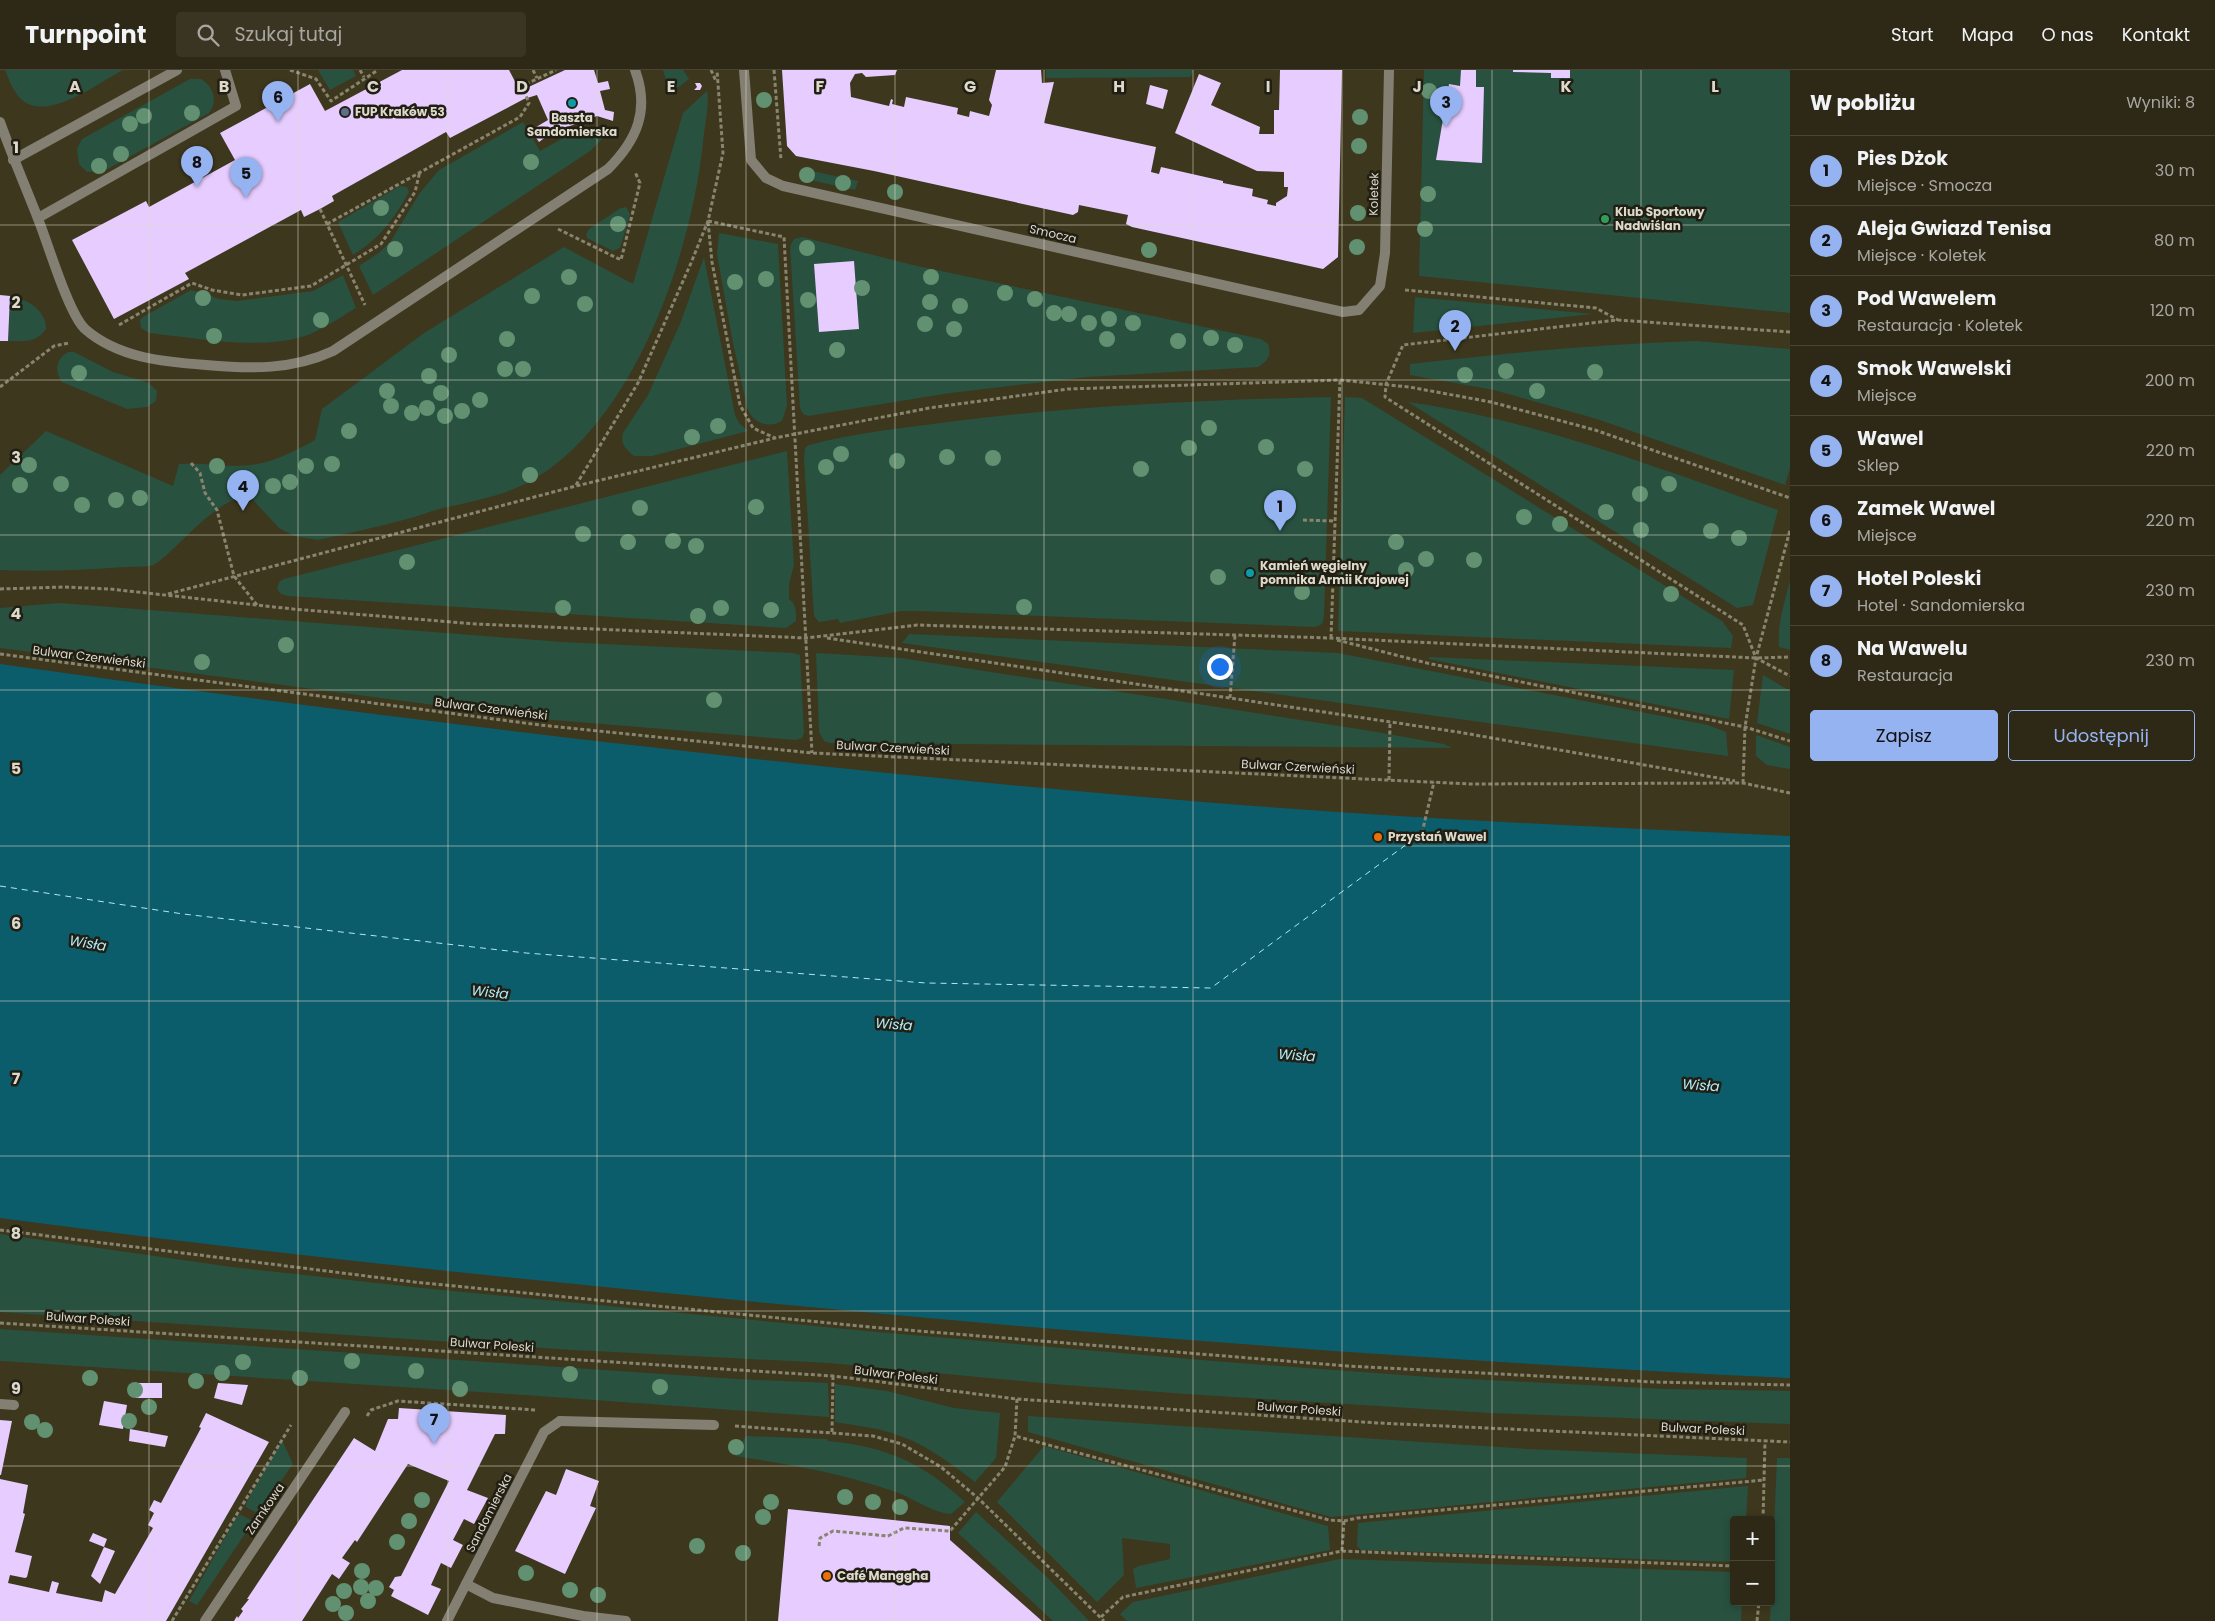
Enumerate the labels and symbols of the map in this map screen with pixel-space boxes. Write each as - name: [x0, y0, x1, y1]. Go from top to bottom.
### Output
- text: A: [69, 75, 81, 98]
- text: B: [219, 75, 229, 98]
- text: C: [367, 75, 379, 98]
- text: D: [516, 75, 528, 98]
- text: E: [667, 75, 675, 98]
- text: F: [816, 75, 825, 98]
- text: G: [964, 75, 976, 98]
- text: H: [1113, 75, 1125, 98]
- text: I: [1266, 75, 1270, 98]
- text: J: [1412, 75, 1422, 98]
- text: K: [1560, 75, 1572, 98]
- text: L: [1711, 75, 1719, 98]
- pin: 6: [262, 81, 294, 122]
- pin: 3: [1430, 86, 1462, 127]
- marker: Baszta Sandomierska: [566, 97, 578, 109]
- place label: FUP Kraków 53: [355, 103, 445, 120]
- marker: FUP Kraków 53: [339, 106, 351, 118]
- place label: Baszta Sandomierska: [527, 109, 617, 140]
- text: 1: [13, 136, 19, 159]
- pin: 8: [181, 146, 213, 187]
- pin: 5: [230, 157, 262, 198]
- street label: Koletek: [1365, 171, 1382, 216]
- place label: Klub Sportowy Nadwiślan: [1615, 203, 1705, 234]
- marker: Klub Sportowy Nadwiślan: [1599, 213, 1611, 225]
- street label: Smocza: [1028, 220, 1078, 247]
- text: 2: [11, 291, 21, 314]
- pin: 2: [1439, 310, 1471, 351]
- text: 3: [11, 446, 21, 469]
- pin: 4: [227, 470, 259, 511]
- pin: 1: [1264, 490, 1296, 531]
- place label: Kamień węgielny pomnika Armii Krajowej: [1260, 557, 1409, 588]
- marker: Kamień węgielny pomnika Armii Krajowej: [1244, 567, 1256, 579]
- text: 4: [11, 602, 22, 625]
- street label: Bulwar Czerwieński: [32, 641, 147, 672]
- your location: [1207, 654, 1233, 680]
- street label: Bulwar Czerwieński: [434, 693, 549, 724]
- street label: Bulwar Czerwieński: [836, 736, 950, 759]
- street label: Bulwar Czerwieński: [1241, 755, 1355, 778]
- text: 5: [11, 757, 21, 780]
- place label: Przystań Wawel: [1388, 828, 1487, 845]
- marker: Przystań Wawel: [1372, 831, 1384, 843]
- text: 6: [11, 912, 21, 935]
- water label: Wisła: [68, 930, 109, 956]
- water label: Wisła: [470, 980, 510, 1004]
- water label: Wisła: [875, 1013, 914, 1035]
- water label: Wisła: [1278, 1044, 1317, 1066]
- text: 7: [12, 1067, 21, 1090]
- water label: Wisła: [1682, 1074, 1721, 1096]
- text: 8: [11, 1222, 21, 1245]
- street label: Bulwar Poleski: [46, 1307, 131, 1330]
- street label: Bulwar Poleski: [450, 1333, 535, 1356]
- street label: Bulwar Poleski: [853, 1361, 939, 1388]
- text: 9: [11, 1377, 21, 1400]
- street label: Bulwar Poleski: [1257, 1397, 1342, 1420]
- pin: 7: [418, 1403, 450, 1444]
- street label: Bulwar Poleski: [1661, 1418, 1745, 1439]
- street label: Sandomierska: [461, 1470, 516, 1555]
- street label: Zamkowa: [241, 1480, 288, 1538]
- place label: Café Manggha: [837, 1567, 928, 1584]
- marker: Café Manggha: [821, 1570, 833, 1582]

